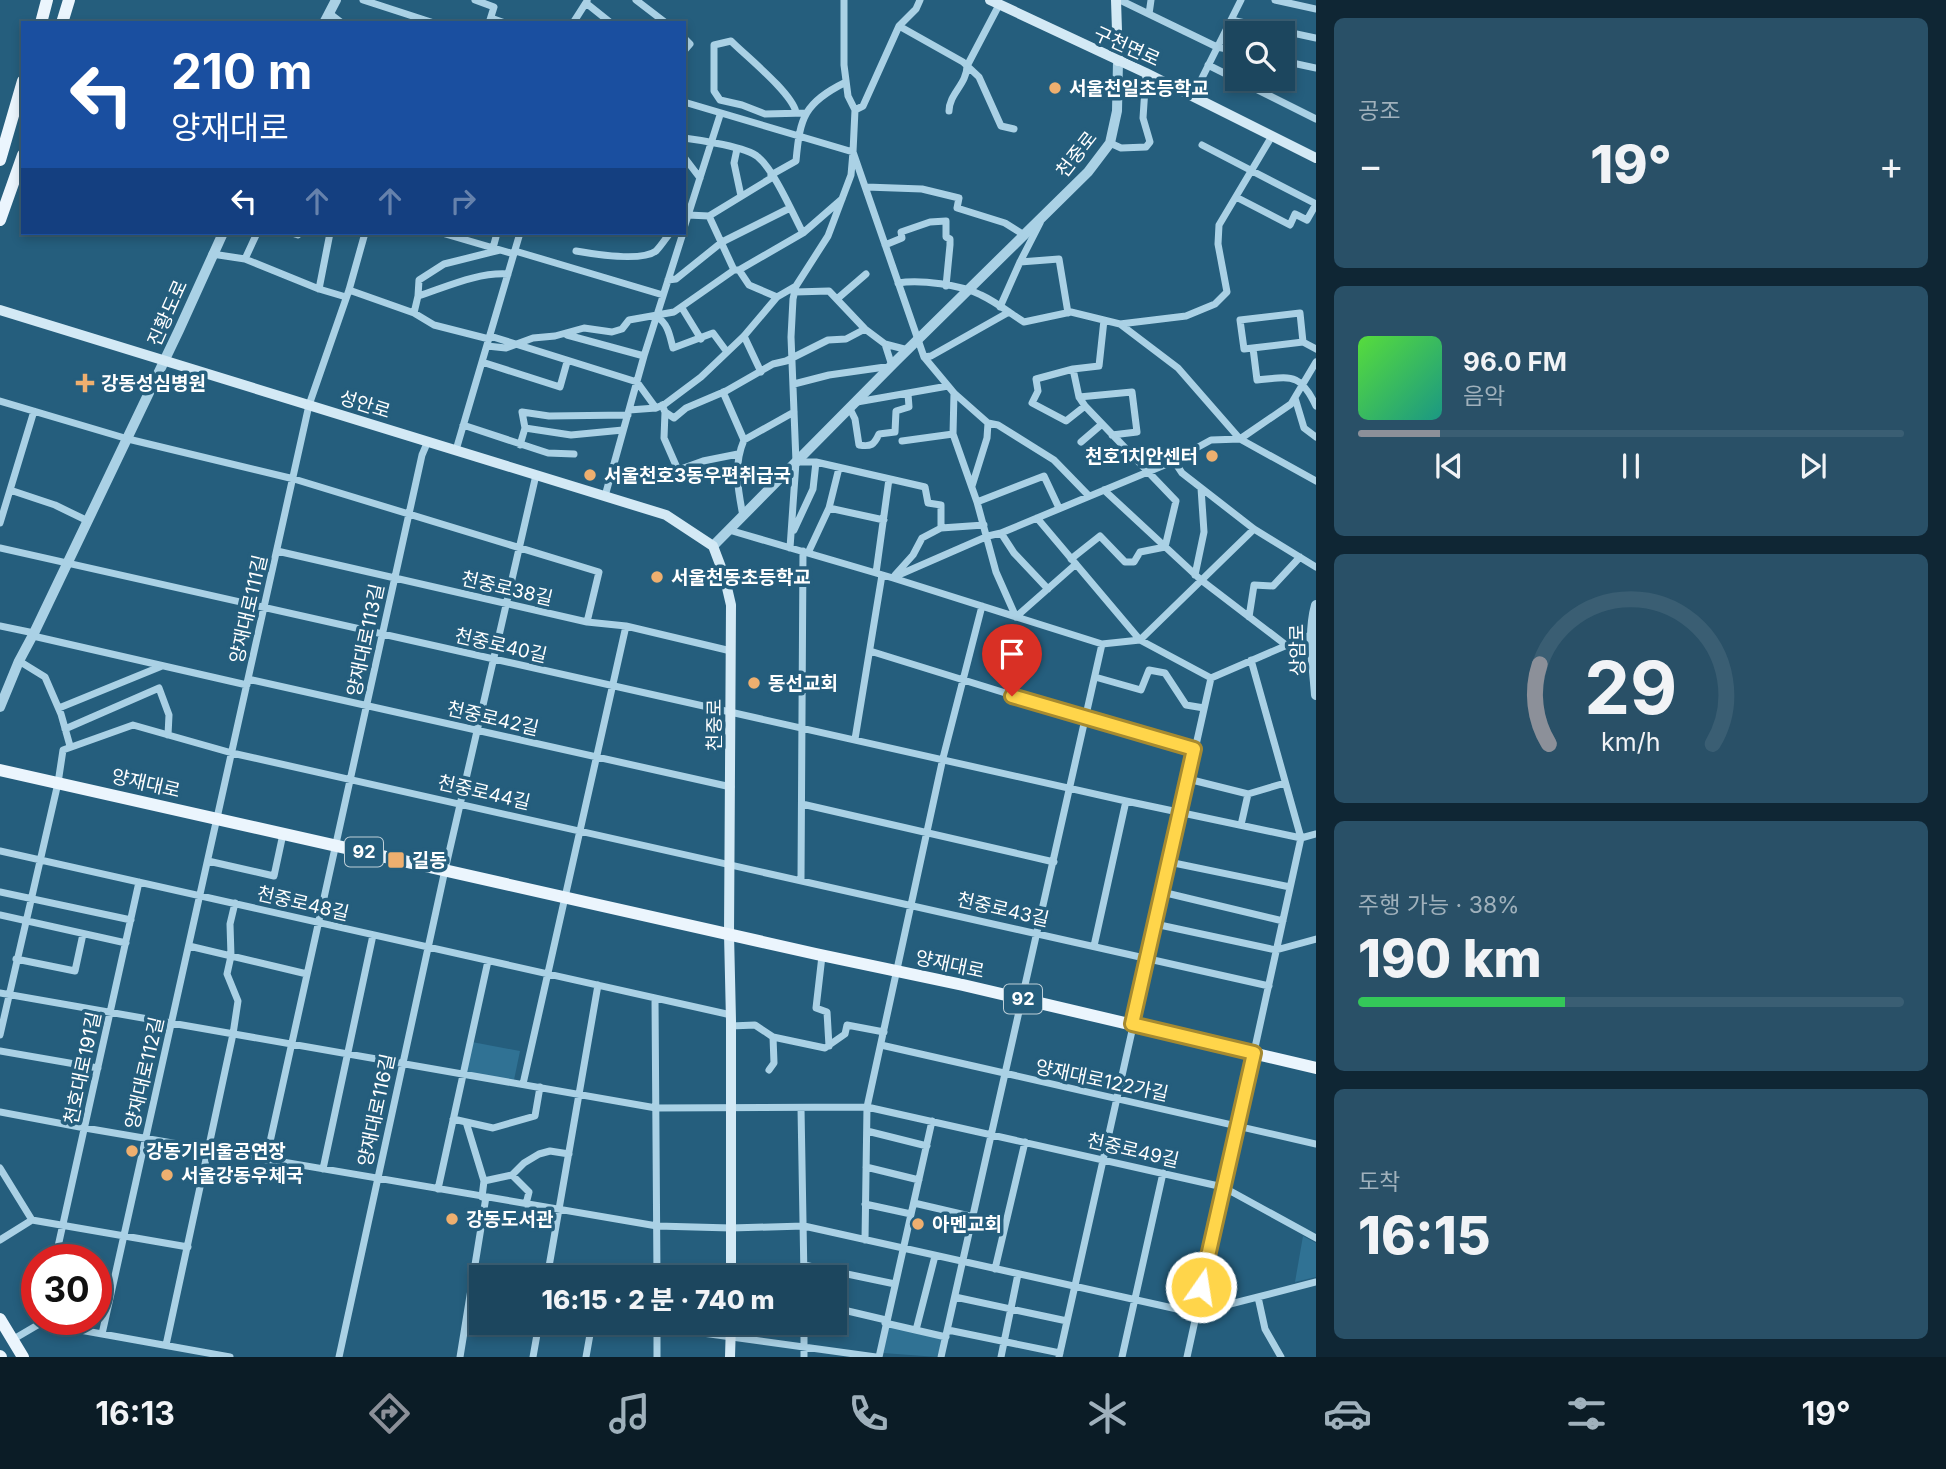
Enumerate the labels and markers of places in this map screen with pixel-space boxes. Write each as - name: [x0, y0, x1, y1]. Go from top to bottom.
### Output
- place label: 서울천일초등학교: [1069, 77, 1209, 100]
- marker: 서울천일초등학교: [1047, 80, 1063, 96]
- place label: 강동성심병원: [101, 372, 206, 395]
- marker: 강동성심병원: [75, 373, 95, 393]
- place label: 천호1치안센터: [1085, 445, 1198, 468]
- marker: 천호1치안센터: [1204, 448, 1220, 464]
- place label: 서울천호3동우편취급국: [604, 464, 791, 487]
- marker: 서울천호3동우편취급국: [582, 467, 598, 483]
- place label: 서울천동초등학교: [671, 566, 811, 589]
- marker: 서울천동초등학교: [649, 569, 665, 585]
- pin: [982, 624, 1042, 696]
- place label: 동선교회: [768, 672, 838, 695]
- marker: 동선교회: [746, 675, 762, 691]
- place label: 길동: [412, 849, 447, 872]
- marker: 길동: [386, 850, 406, 870]
- place label: 강동기리울공연장: [146, 1140, 286, 1163]
- marker: 강동기리울공연장: [124, 1143, 140, 1159]
- place label: 서울강동우체국: [181, 1164, 303, 1187]
- marker: 서울강동우체국: [159, 1167, 175, 1183]
- place label: 강동도서관: [466, 1208, 554, 1231]
- marker: 강동도서관: [444, 1211, 460, 1227]
- place label: 아멘교회: [932, 1213, 1002, 1236]
- marker: 아멘교회: [910, 1216, 926, 1232]

